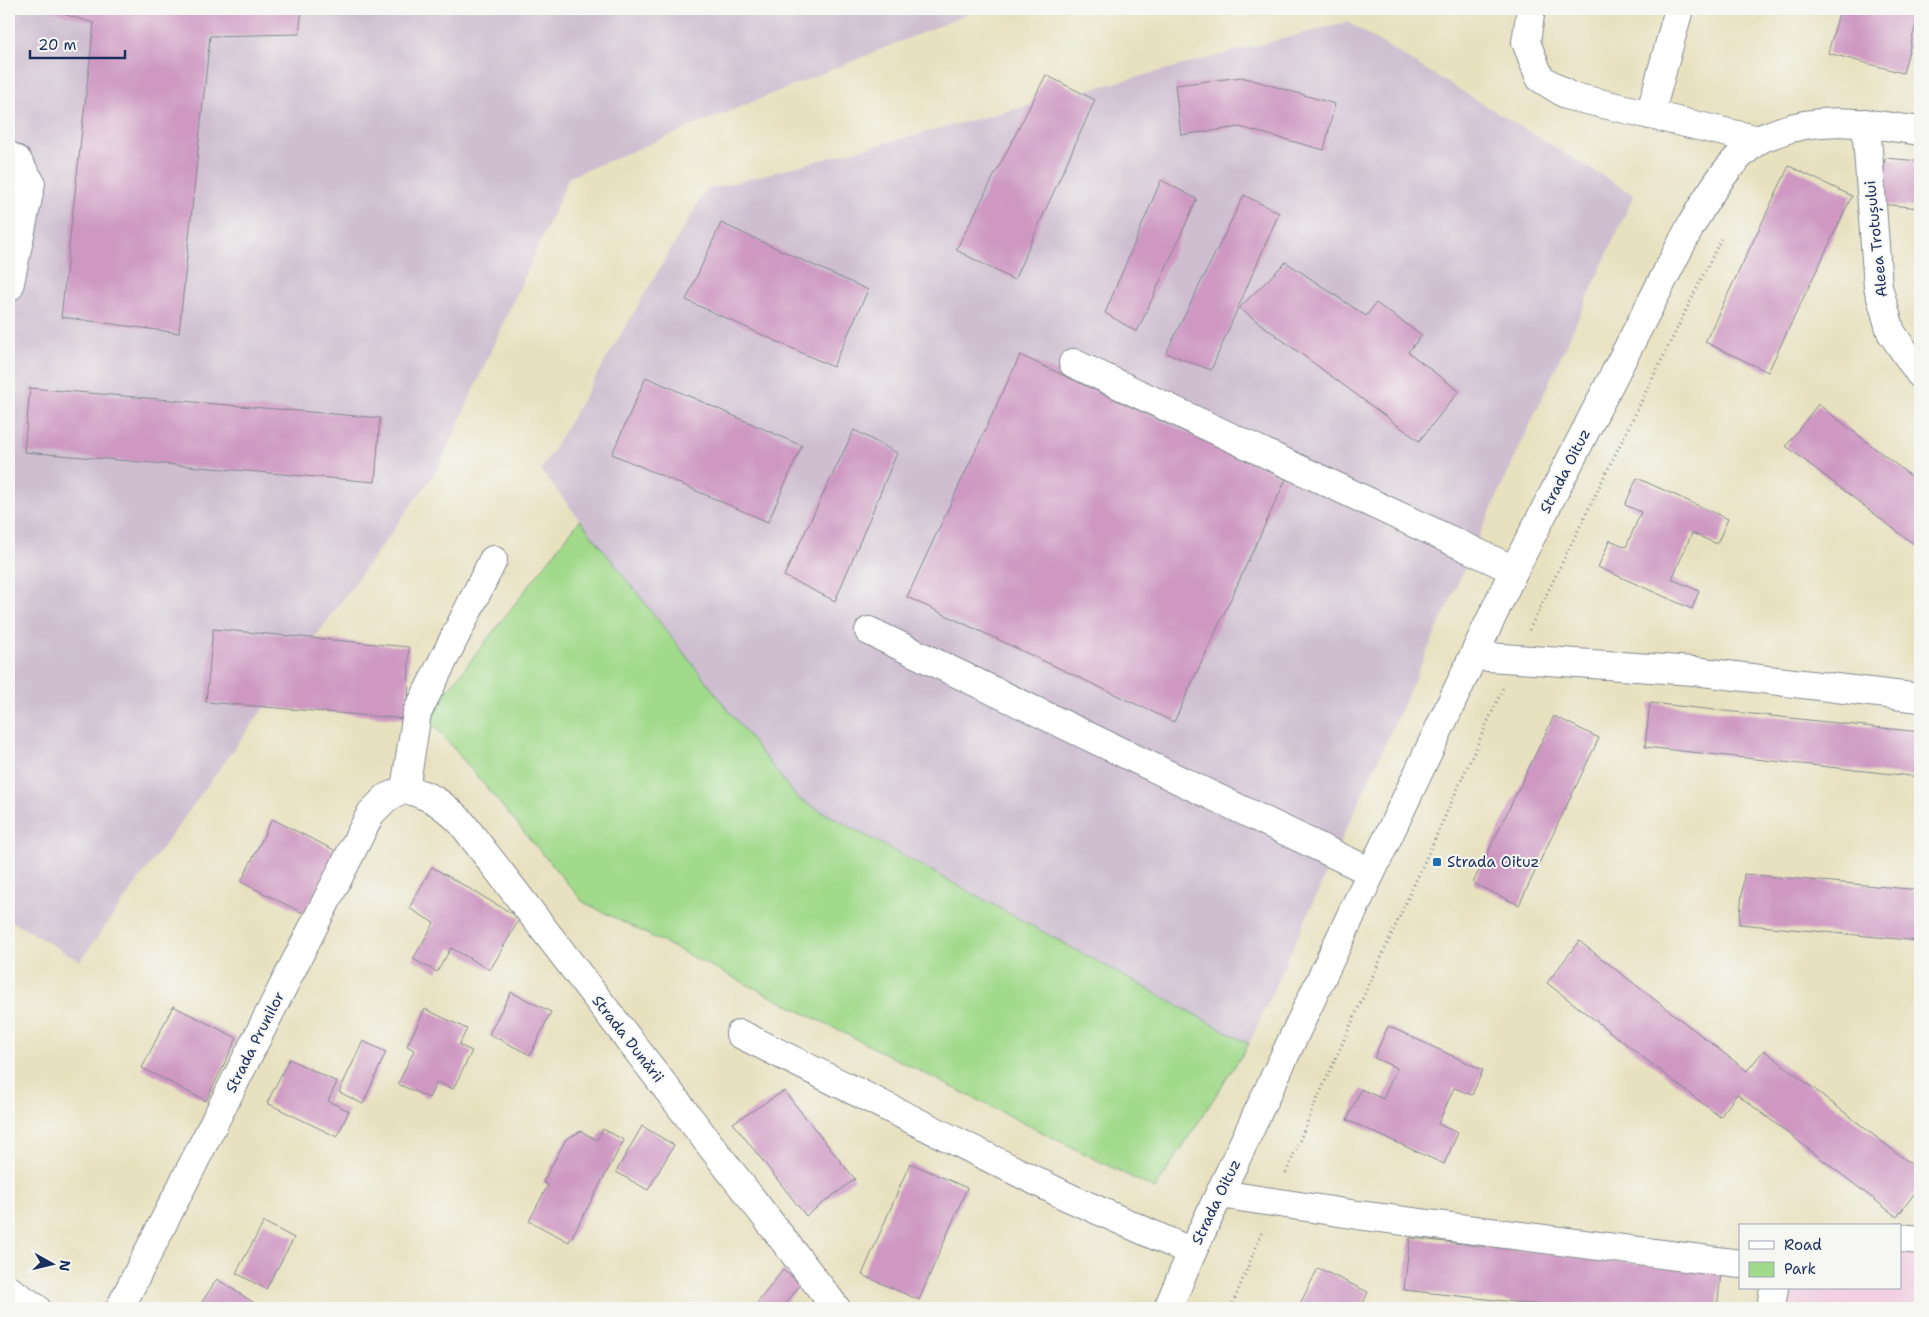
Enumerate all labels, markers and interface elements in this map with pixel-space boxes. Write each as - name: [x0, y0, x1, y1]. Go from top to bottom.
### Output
- scale bar: [30, 28, 125, 60]
- text: 20 m: [38, 35, 77, 55]
- street label: Aleea Trotușului: [1860, 179, 1893, 298]
- street label: Strada Oituz: [1535, 425, 1595, 517]
- place label: Strada Oituz: [1447, 852, 1539, 872]
- marker: Strada Oituz: [1431, 856, 1443, 868]
- street label: Strada Prunilor: [221, 988, 289, 1096]
- street label: Strada Dunării: [588, 991, 668, 1087]
- street label: Strada Oituz: [1187, 1156, 1245, 1248]
- legend: [1739, 1224, 1902, 1290]
- text: Road: [1784, 1235, 1822, 1255]
- north arrow: [28, 1240, 78, 1290]
- text: N: [55, 1259, 75, 1273]
- text: Park: [1784, 1259, 1816, 1279]

